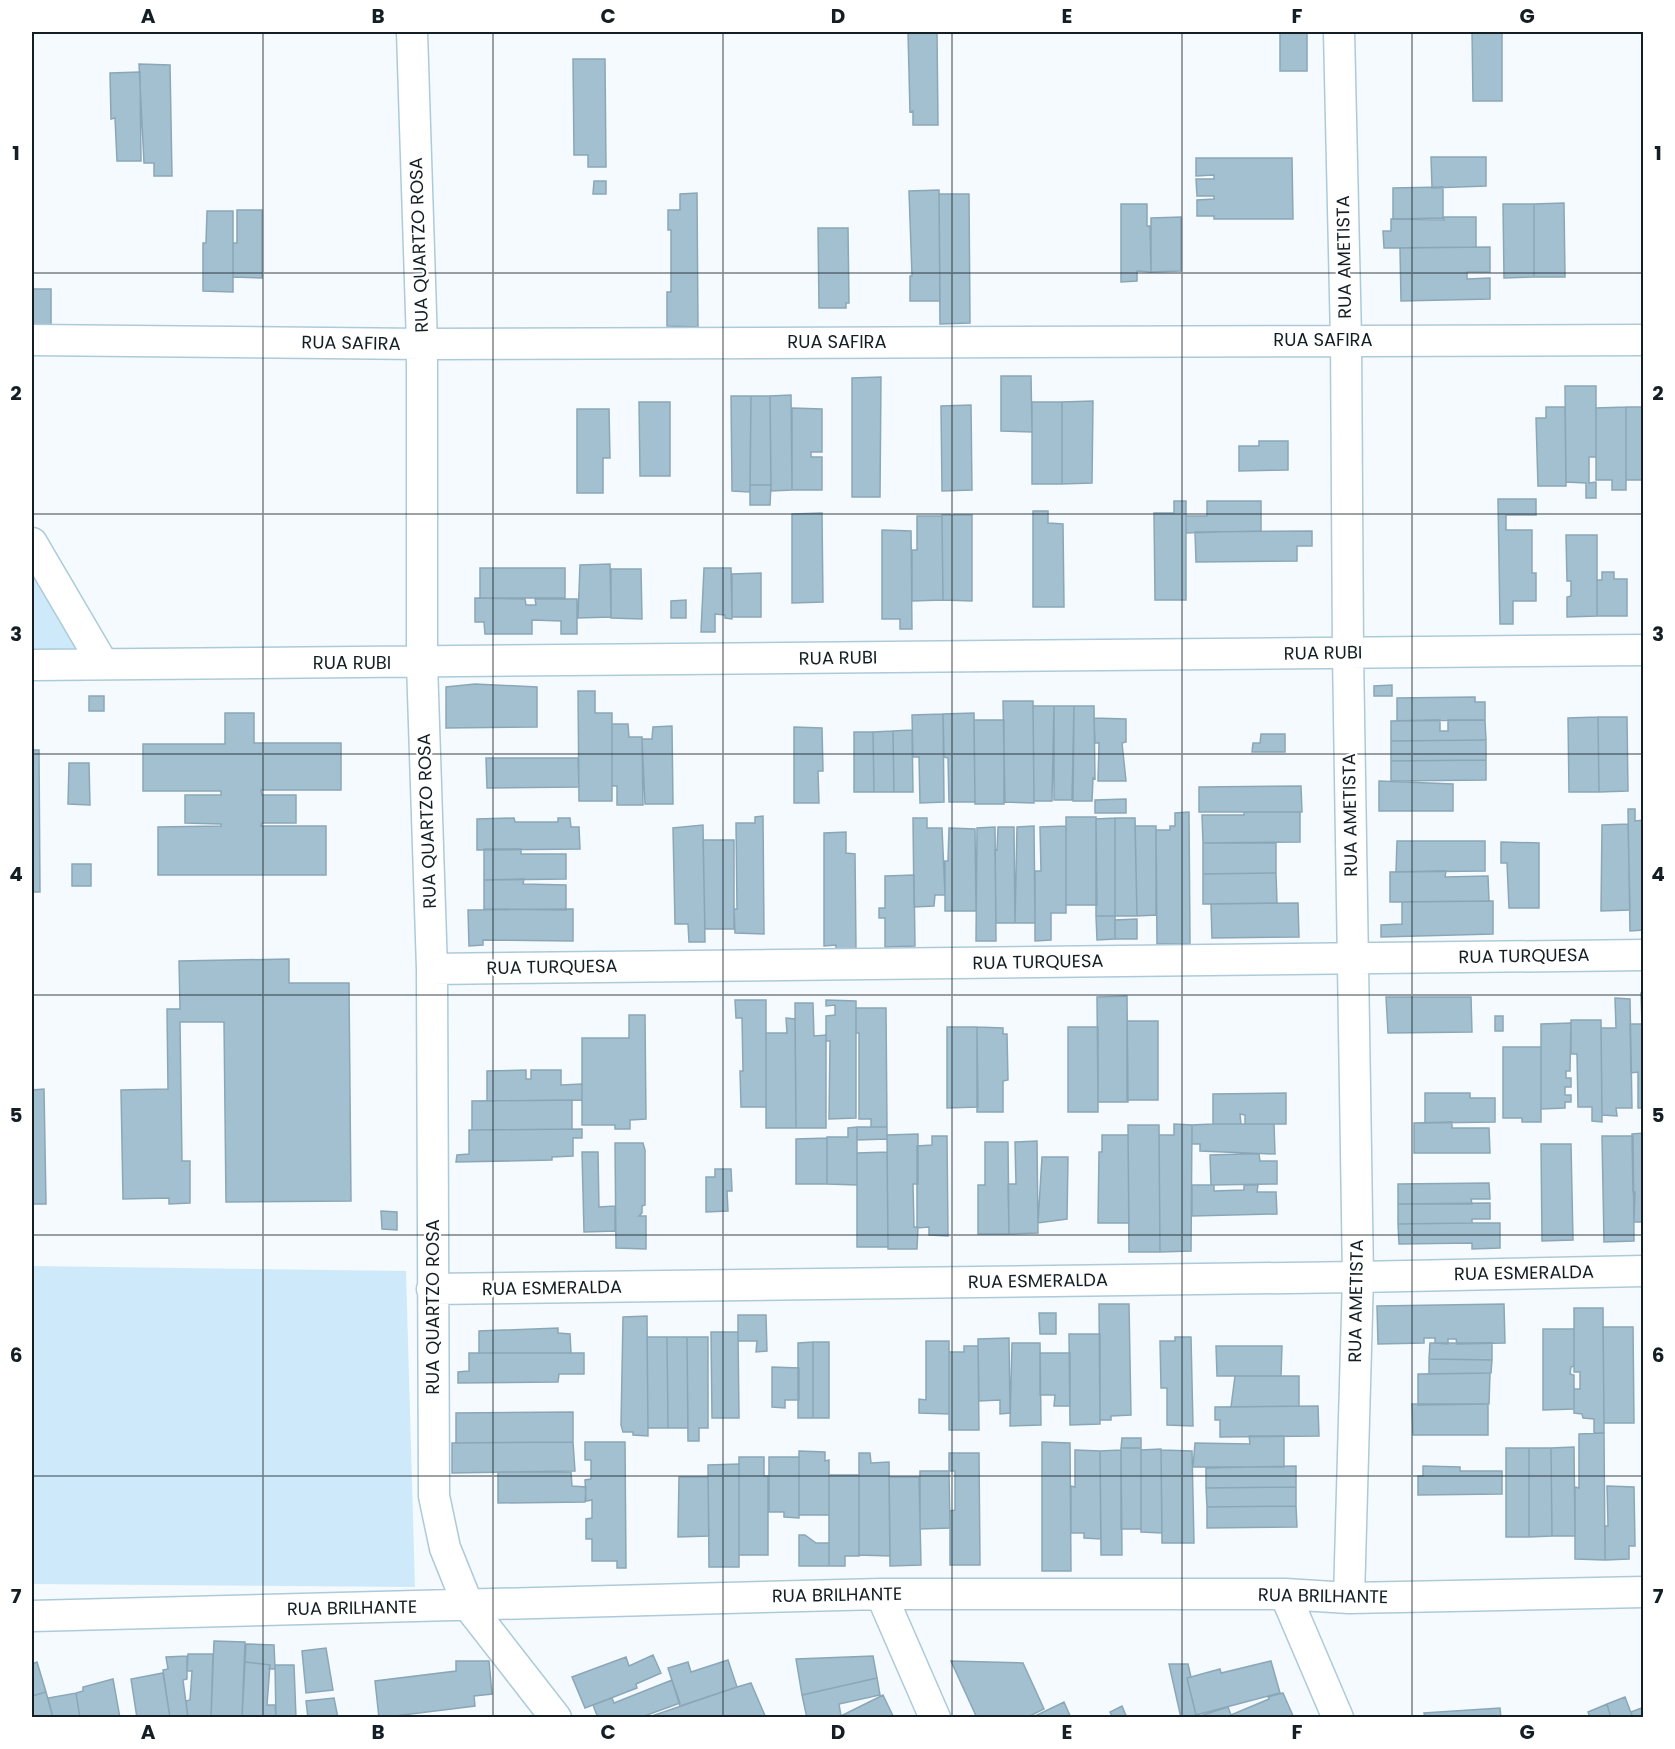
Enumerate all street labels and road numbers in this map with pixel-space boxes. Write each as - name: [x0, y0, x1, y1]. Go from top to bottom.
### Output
- street label: RUA QUARTZO ROSA: [403, 157, 434, 333]
- street label: RUA AMETISTA: [1330, 195, 1357, 319]
- street label: RUA SAFIRA: [1273, 327, 1373, 352]
- street label: RUA SAFIRA: [301, 329, 401, 356]
- street label: RUA SAFIRA: [787, 329, 887, 354]
- street label: RUA RUBI: [1283, 639, 1363, 666]
- street label: RUA RUBI: [798, 644, 878, 671]
- street label: RUA RUBI: [313, 650, 391, 675]
- street label: RUA QUARTZO ROSA: [411, 733, 442, 909]
- street label: RUA AMETISTA: [1336, 753, 1363, 877]
- street label: RUA TURQUESA: [1458, 942, 1590, 969]
- street label: RUA TURQUESA: [972, 948, 1104, 975]
- street label: RUA TURQUESA: [486, 953, 618, 980]
- street label: RUA QUARTZO ROSA: [420, 1219, 445, 1395]
- street label: RUA AMETISTA: [1342, 1239, 1369, 1363]
- street label: RUA ESMERALDA: [1454, 1259, 1594, 1286]
- street label: RUA ESMERALDA: [968, 1267, 1108, 1294]
- street label: RUA ESMERALDA: [482, 1274, 622, 1301]
- street label: RUA BRILHANTE: [772, 1581, 902, 1608]
- street label: RUA BRILHANTE: [1258, 1582, 1388, 1609]
- street label: RUA BRILHANTE: [287, 1594, 417, 1621]

